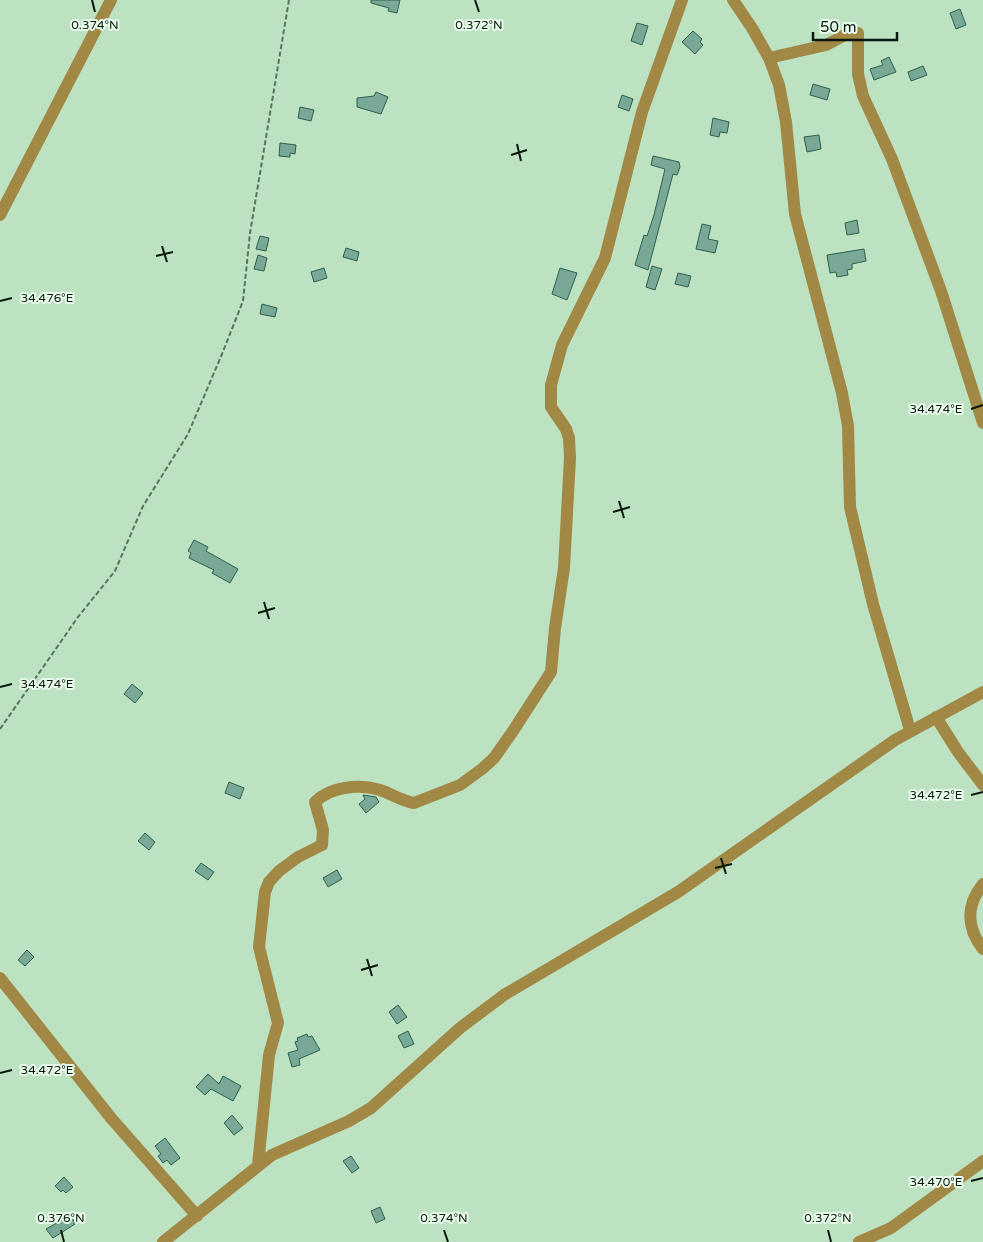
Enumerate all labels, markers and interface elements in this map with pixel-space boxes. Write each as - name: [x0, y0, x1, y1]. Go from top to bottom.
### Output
- scale bar: [813, 10, 897, 42]
- text: 0.374°N: [71, 18, 119, 32]
- text: 0.372°N: [455, 18, 503, 32]
- text: 50 m: [820, 18, 857, 36]
- text: 34.476°E: [21, 291, 74, 305]
- text: 34.474°E: [910, 402, 963, 416]
- text: 34.474°E: [21, 677, 74, 691]
- text: 34.472°E: [910, 788, 963, 802]
- text: 34.472°E: [21, 1063, 74, 1077]
- text: 34.470°E: [910, 1175, 963, 1189]
- text: 0.376°N: [37, 1211, 85, 1225]
- text: 0.374°N: [420, 1211, 468, 1225]
- text: 0.372°N: [804, 1211, 852, 1225]

